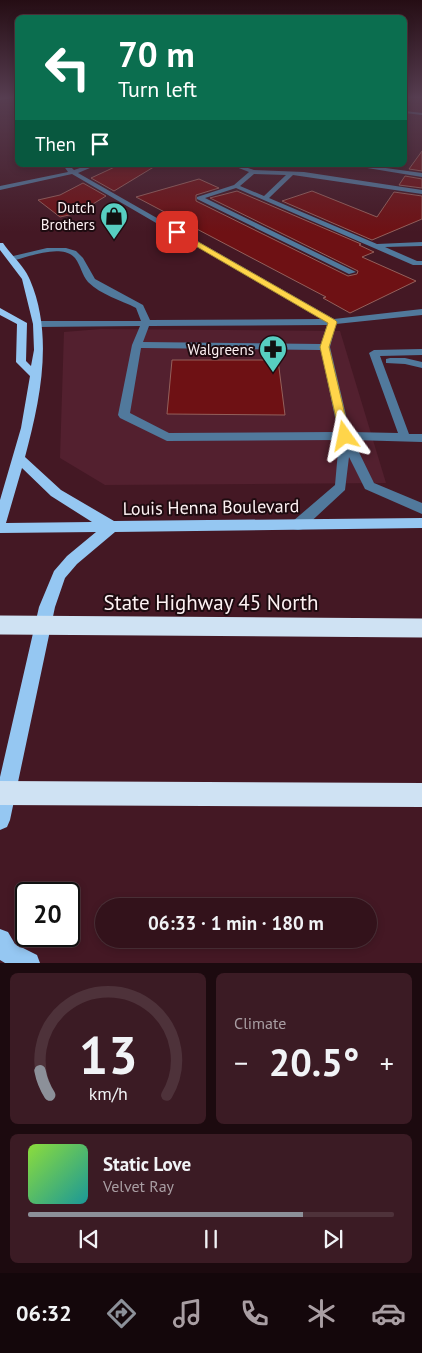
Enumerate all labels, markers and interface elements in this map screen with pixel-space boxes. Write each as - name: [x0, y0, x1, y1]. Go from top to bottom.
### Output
- text: 70 m: [118, 31, 195, 77]
- icon: left: [35, 35, 100, 100]
- text: Turn left: [118, 75, 197, 103]
- icon: arrive: [86, 130, 114, 158]
- text: Then: [35, 132, 76, 156]
- place label: Dutch Brothers: [41, 198, 95, 234]
- shop icon: Dutch Brothers: [99, 201, 129, 240]
- pin: [156, 211, 198, 253]
- icon: arrive: [163, 218, 191, 246]
- pharmacy icon: Walgreens: [258, 334, 288, 373]
- place label: Walgreens: [188, 340, 254, 359]
- position arrow: [318, 409, 370, 461]
- street label: Louis Henna Boulevard: [122, 494, 300, 520]
- street label: State Highway 45 North: [103, 589, 319, 616]
- speed limit sign: 20: [15, 882, 80, 947]
- text: 06:33 · 1 min · 180 m: [148, 911, 324, 935]
- text: Climate: [234, 1013, 286, 1033]
- text: 13: [79, 1021, 137, 1088]
- text: 20.5°: [269, 1037, 359, 1086]
- text: −: [234, 1044, 248, 1081]
- text: +: [380, 1044, 394, 1081]
- text: km/h: [88, 1082, 128, 1105]
- text: Static Love: [103, 1152, 191, 1176]
- text: Velvet Ray: [103, 1176, 174, 1196]
- icon: previous: [75, 1225, 103, 1253]
- icon: pause: [197, 1225, 225, 1253]
- icon: next: [319, 1225, 347, 1253]
- icon: directions: [104, 1296, 139, 1331]
- icon: music: [170, 1296, 205, 1331]
- icon: phone: [237, 1296, 272, 1331]
- icon: climate: [304, 1296, 339, 1331]
- icon: car: [371, 1296, 406, 1331]
- text: 06:32: [16, 1299, 72, 1327]

